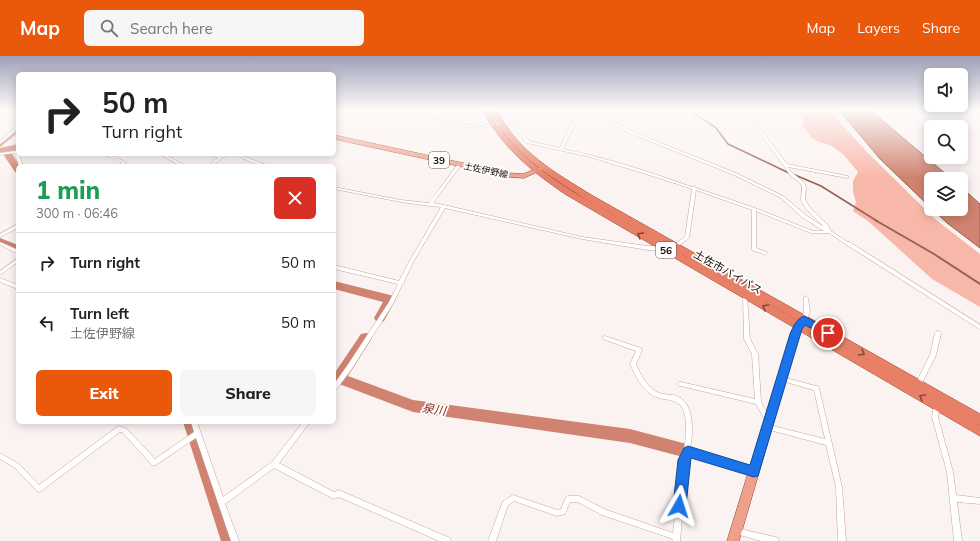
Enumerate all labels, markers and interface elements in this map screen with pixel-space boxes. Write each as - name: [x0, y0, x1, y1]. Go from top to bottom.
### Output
- search box: [84, 10, 364, 46]
- text: Map: [20, 16, 60, 40]
- icon: search: [98, 17, 120, 39]
- text: Search here: [130, 19, 213, 38]
- text: Map: [806, 19, 835, 37]
- text: Layers: [857, 19, 900, 37]
- text: Share: [922, 19, 960, 37]
- map controls: [924, 68, 968, 216]
- button: sound: [924, 68, 968, 112]
- text: 50 m: [102, 85, 168, 120]
- icon: right: [36, 88, 88, 140]
- text: Turn right: [102, 120, 182, 143]
- button: search: [924, 120, 968, 164]
- road number: 39: [429, 152, 449, 168]
- street label: 土佐伊野線: [463, 160, 510, 180]
- button: layers: [924, 172, 968, 216]
- text: 1 min: [36, 175, 100, 205]
- button: close: [274, 177, 316, 219]
- text: 300 m · 06:46: [36, 205, 118, 221]
- one-way arrow: [637, 233, 644, 240]
- road number: 56: [656, 242, 676, 258]
- street label: 土佐市バイパス: [691, 247, 765, 297]
- icon: right: [36, 252, 58, 274]
- text: Turn right: [70, 253, 140, 272]
- text: 50 m: [281, 253, 316, 272]
- text: Turn left: [70, 304, 129, 323]
- one-way arrow: [762, 304, 769, 311]
- icon: left: [36, 312, 58, 334]
- text: 50 m: [281, 313, 316, 332]
- pin: [811, 316, 845, 350]
- icon: arrive: [817, 322, 839, 344]
- text: 土佐伊野線: [70, 325, 135, 341]
- one-way arrow: [858, 348, 865, 355]
- button: Exit: [36, 370, 172, 416]
- button: Share: [180, 370, 316, 416]
- one-way arrow: [919, 395, 926, 402]
- water label: 泉川: [421, 400, 449, 418]
- position arrow: [658, 485, 700, 527]

